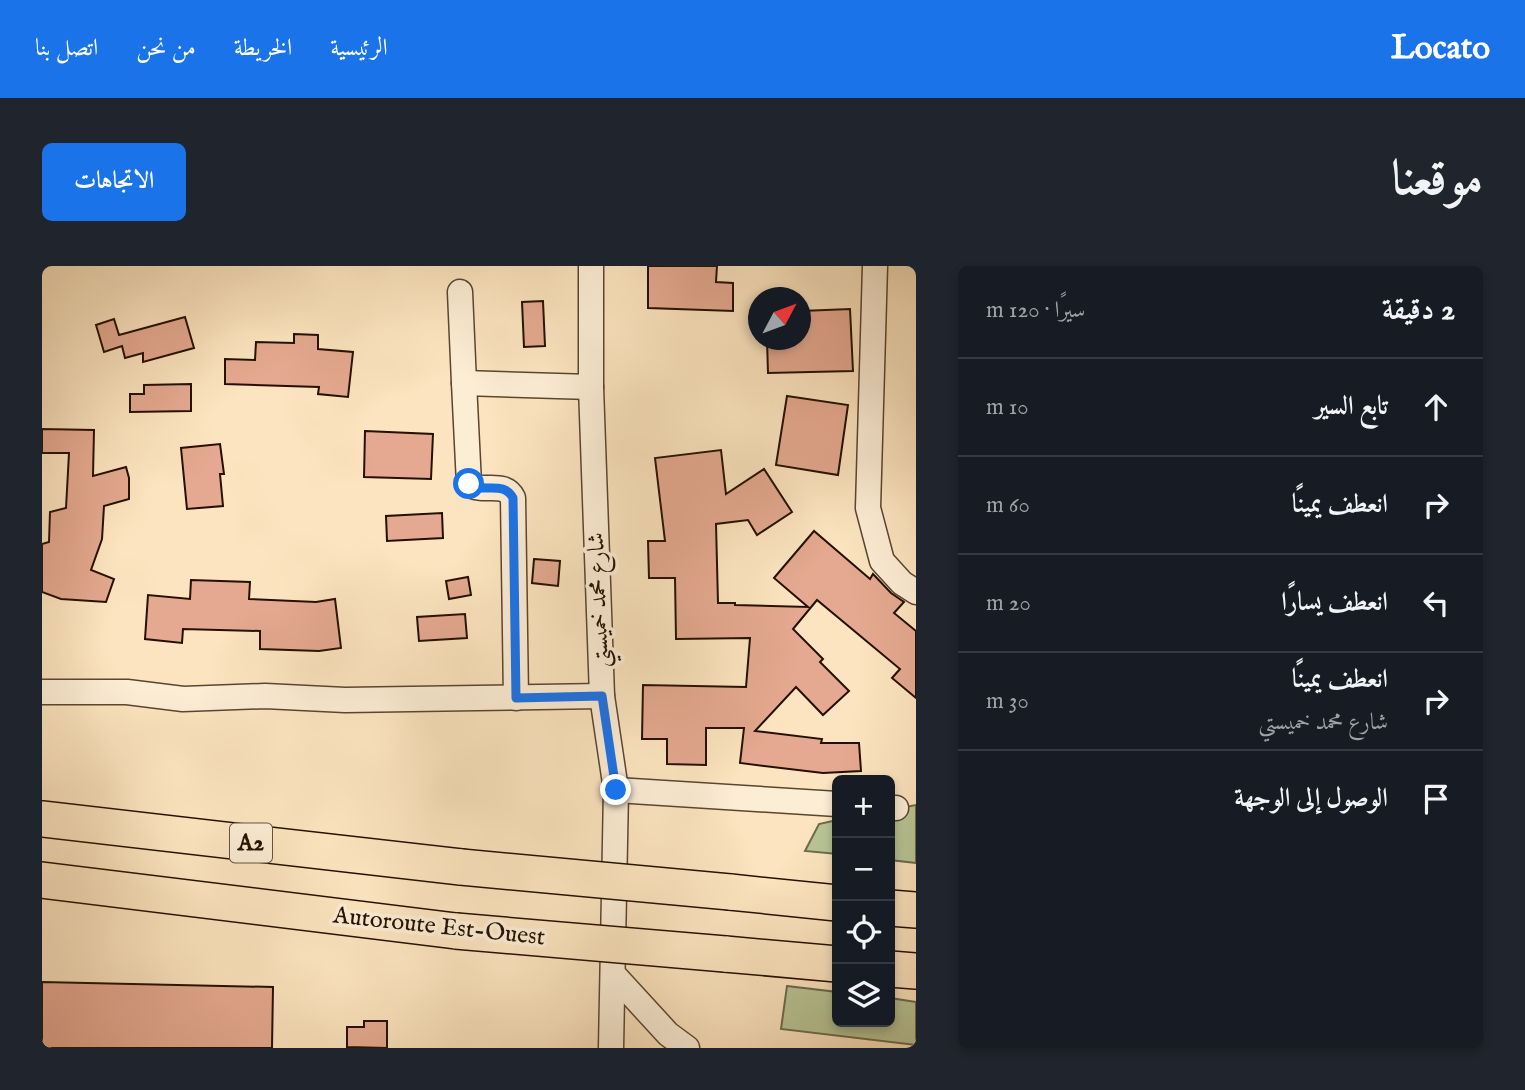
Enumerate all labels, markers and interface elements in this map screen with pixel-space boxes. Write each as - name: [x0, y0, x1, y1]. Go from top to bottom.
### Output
- text: Locato: [1391, 28, 1490, 70]
- text: اتصل بنا: [35, 33, 98, 64]
- text: من نحن: [136, 33, 196, 64]
- text: الخريطة: [234, 33, 292, 64]
- text: الرئيسية: [330, 33, 388, 64]
- button: الاتجاهات: [42, 143, 186, 221]
- text: موقعنا: [1391, 150, 1483, 212]
- north arrow: [748, 287, 811, 350]
- text: 2 دقيقة: [1382, 292, 1455, 330]
- text: سيرًا · 120 m: [986, 296, 1085, 325]
- icon: ahead: [1417, 388, 1455, 426]
- text: تابع السير: [1314, 390, 1388, 423]
- text: 10 m: [986, 393, 1029, 422]
- route start: [453, 468, 484, 499]
- icon: right: [1417, 486, 1455, 524]
- text: انعطف يمينًا: [1292, 488, 1388, 521]
- text: 60 m: [986, 491, 1030, 520]
- street label: شارع محمد خميستي: [581, 532, 622, 668]
- icon: left: [1417, 584, 1455, 622]
- text: انعطف يسارًا: [1281, 586, 1388, 619]
- text: 20 m: [986, 589, 1031, 618]
- text: انعطف يمينًا: [1292, 663, 1388, 696]
- icon: right: [1417, 682, 1455, 720]
- text: 30 m: [986, 687, 1029, 716]
- text: شارع محمد خميستي: [1258, 708, 1388, 737]
- route end: [600, 774, 631, 805]
- map controls: [832, 775, 895, 1027]
- button: +: [832, 775, 895, 838]
- icon: arrive: [1417, 780, 1455, 818]
- text: الوصول إلى الوجهة: [1234, 782, 1388, 815]
- road number: A2: [230, 824, 272, 862]
- button: −: [832, 838, 895, 901]
- street label: Autoroute Est-Ouest: [331, 900, 546, 954]
- button: locate: [832, 901, 895, 964]
- button: layers: [832, 964, 895, 1027]

